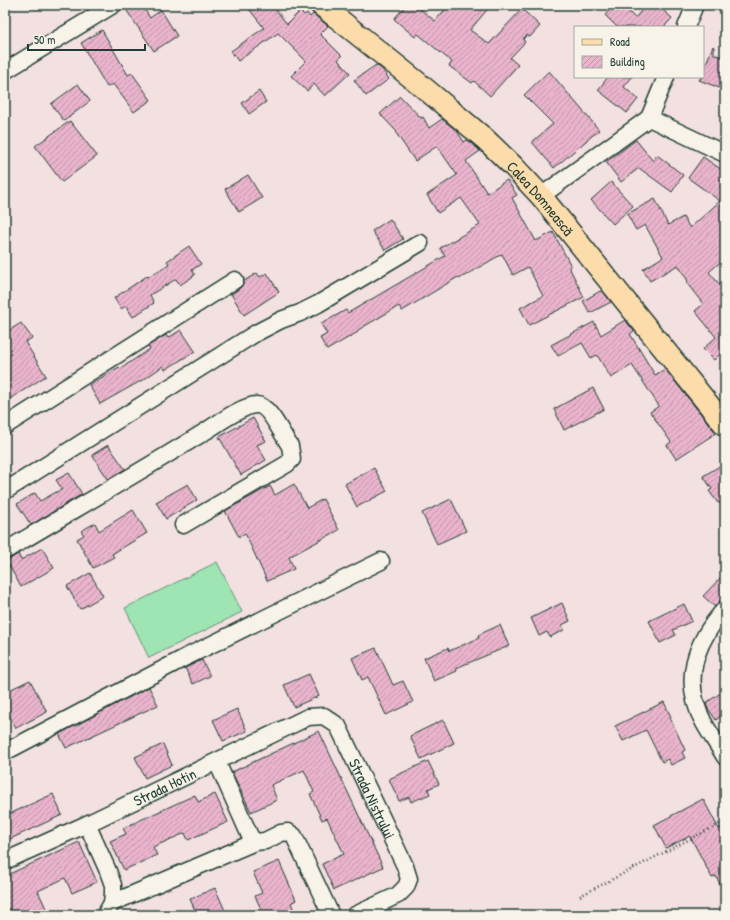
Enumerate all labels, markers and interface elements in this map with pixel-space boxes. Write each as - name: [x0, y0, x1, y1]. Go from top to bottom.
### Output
- scale bar: [28, 26, 145, 52]
- legend: [574, 26, 704, 78]
- text: 50 m: [34, 31, 55, 48]
- text: Road: [610, 33, 630, 50]
- text: Building: [610, 53, 645, 70]
- street label: Calea Domnească: [503, 156, 579, 240]
- street label: Strada Nistrului: [345, 755, 401, 842]
- street label: Strada Hotin: [130, 762, 200, 811]

